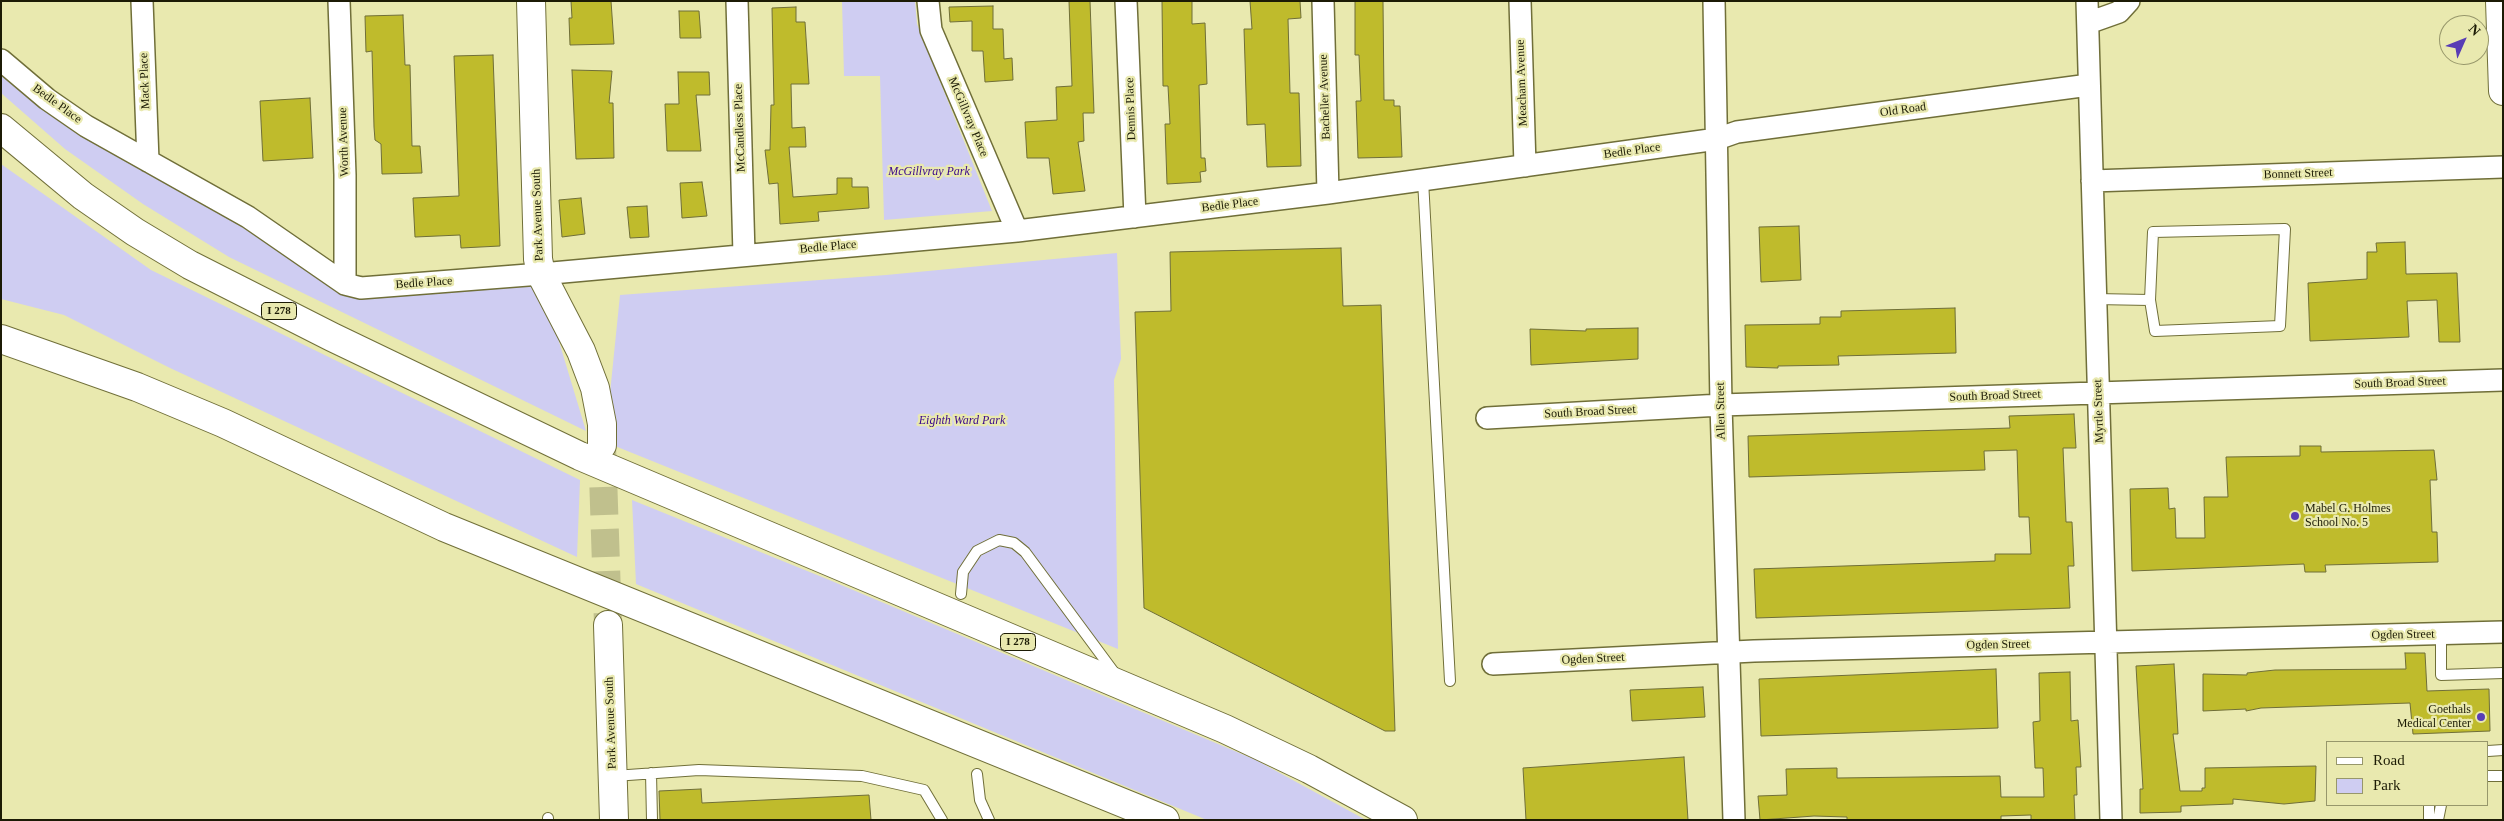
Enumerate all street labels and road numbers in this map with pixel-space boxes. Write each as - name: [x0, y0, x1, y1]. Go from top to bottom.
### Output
- street label: Meacham Avenue: [1513, 39, 1531, 127]
- street label: Mack Place: [137, 53, 153, 109]
- street label: Bacheller Avenue: [1316, 54, 1334, 140]
- street label: McGillvray Place: [945, 75, 991, 159]
- street label: Dennis Place: [1123, 77, 1139, 141]
- street label: Bedle Place: [30, 81, 84, 127]
- street label: McCandless Place: [731, 84, 749, 172]
- street label: Old Road: [1879, 100, 1927, 120]
- street label: Worth Avenue: [336, 107, 352, 177]
- street label: Bedle Place: [1603, 140, 1661, 162]
- street label: Bonnett Street: [2263, 166, 2333, 182]
- street label: Park Avenue South: [529, 169, 547, 261]
- street label: Bedle Place: [1201, 194, 1259, 216]
- street label: Bedle Place: [799, 237, 857, 257]
- street label: Bedle Place: [395, 274, 453, 292]
- road number: I 278: [262, 302, 296, 320]
- street label: South Broad Street: [2354, 374, 2446, 392]
- street label: Myrtle Street: [2091, 379, 2107, 443]
- street label: Allen Street: [1713, 382, 1729, 440]
- street label: South Broad Street: [1949, 387, 2041, 405]
- street label: South Broad Street: [1544, 402, 1636, 422]
- street label: Ogden Street: [2371, 627, 2435, 643]
- road number: I 278: [1000, 634, 1036, 650]
- street label: Ogden Street: [1966, 637, 2030, 653]
- street label: Ogden Street: [1561, 650, 1625, 668]
- street label: Park Avenue South: [602, 677, 620, 769]

